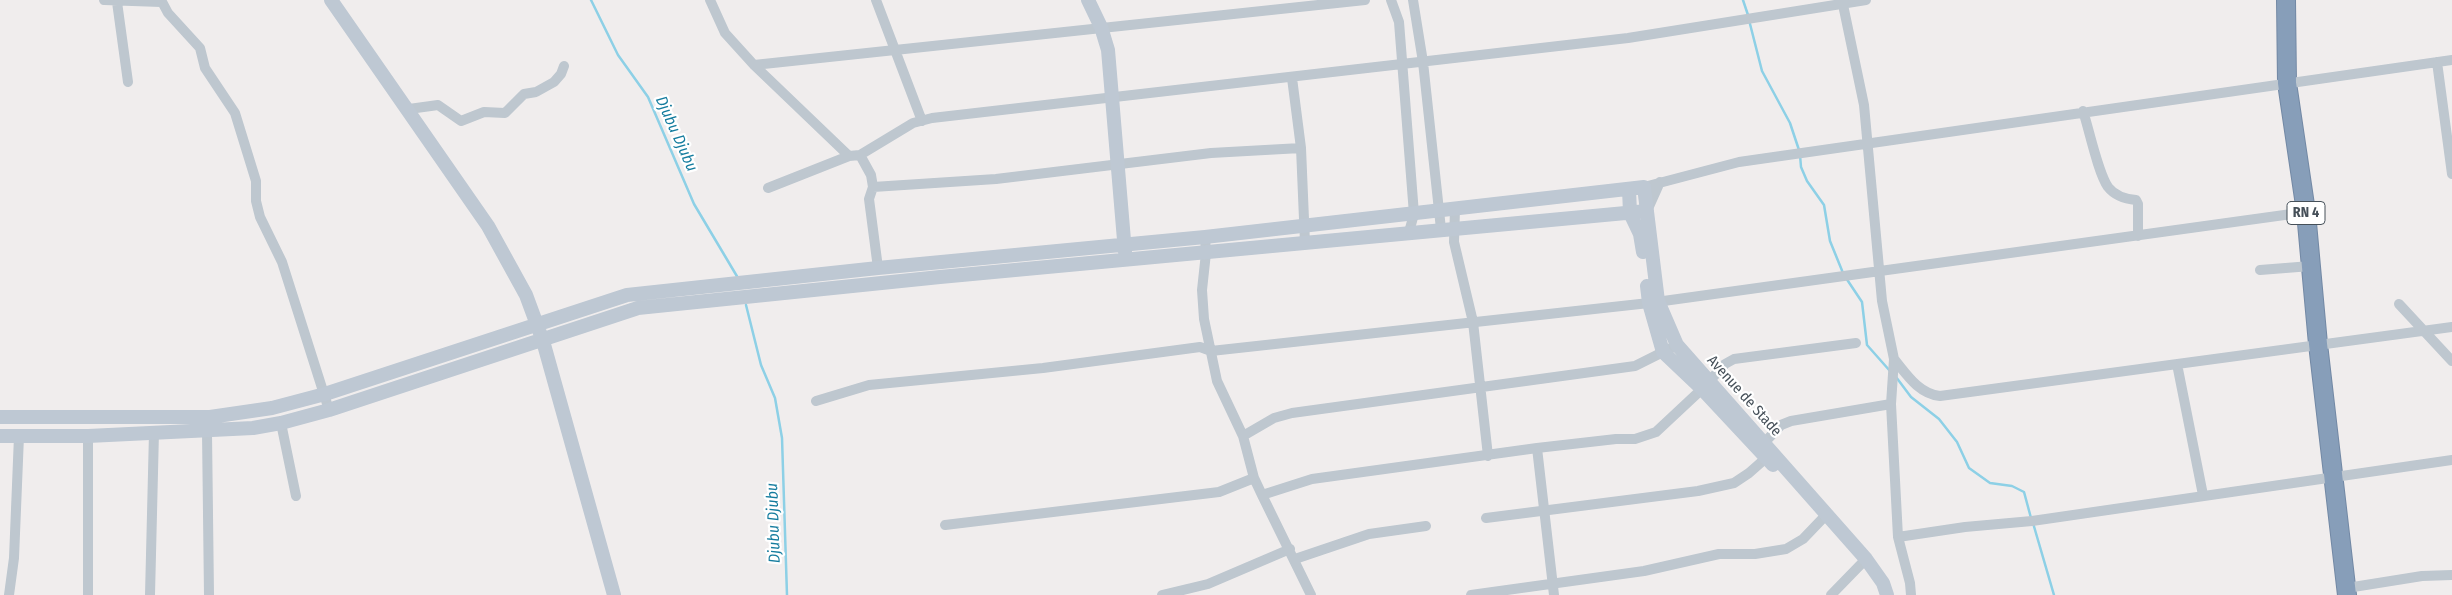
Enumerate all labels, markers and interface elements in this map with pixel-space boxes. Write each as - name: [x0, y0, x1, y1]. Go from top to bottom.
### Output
- water label: Djubu Djubu: [651, 93, 701, 175]
- road number: RN 4: [2287, 202, 2325, 224]
- street label: Avenue de Stade: [1703, 352, 1785, 440]
- water label: Djubu Djubu: [763, 482, 785, 564]

